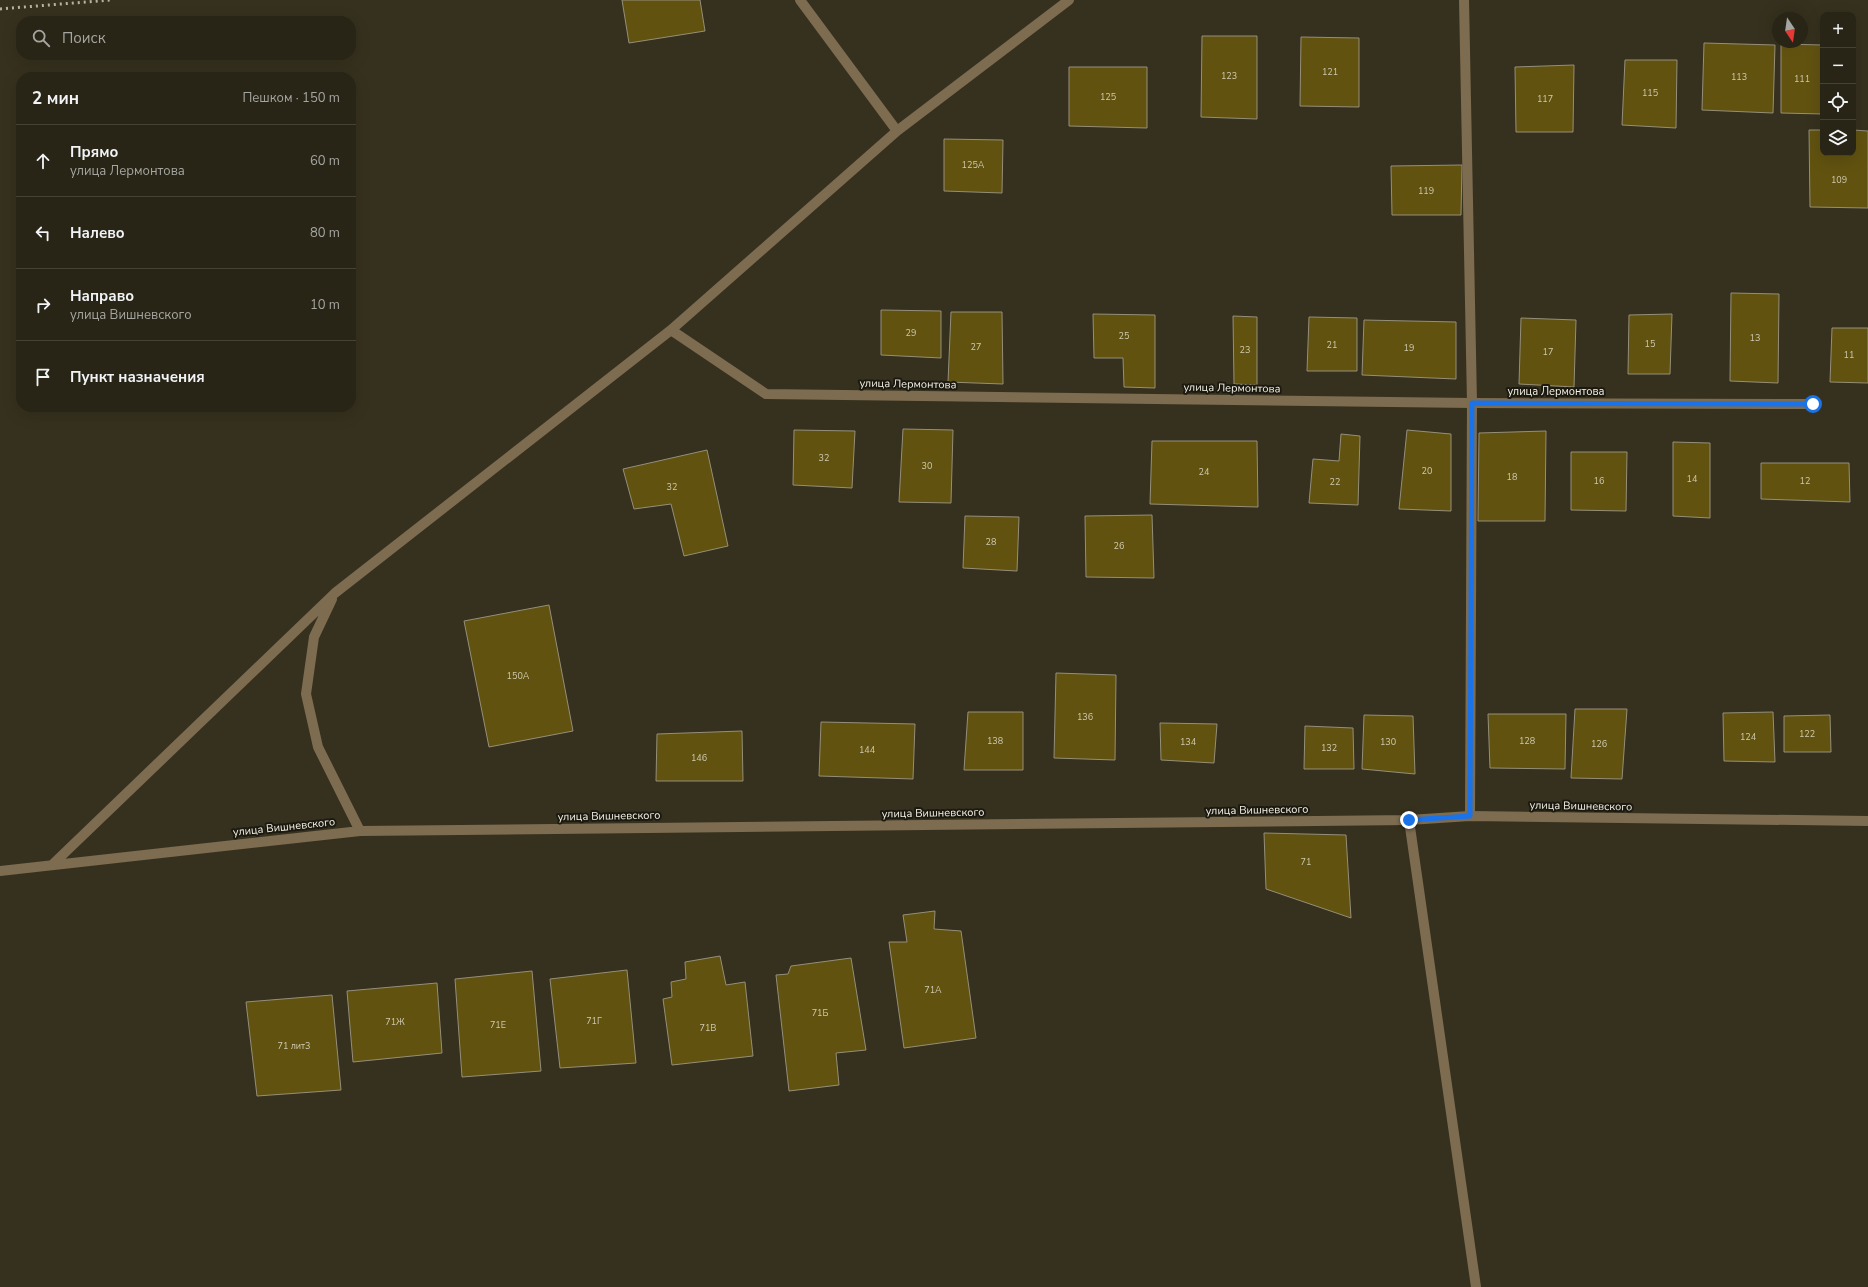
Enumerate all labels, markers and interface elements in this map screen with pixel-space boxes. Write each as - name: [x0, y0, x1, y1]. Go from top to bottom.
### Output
- north arrow: [1772, 12, 1808, 48]
- map controls: [1820, 12, 1856, 156]
- button: +: [1820, 12, 1856, 48]
- search box: [16, 16, 356, 60]
- icon: search: [30, 27, 52, 49]
- text: Поиск: [62, 28, 106, 48]
- button: −: [1820, 48, 1856, 84]
- house number: 121: [1322, 66, 1338, 78]
- house number: 123: [1221, 70, 1237, 82]
- house number: 113: [1731, 71, 1747, 83]
- house number: 111: [1794, 73, 1810, 85]
- button: locate: [1820, 84, 1856, 120]
- text: 2 мин: [32, 87, 79, 110]
- house number: 115: [1642, 87, 1658, 99]
- text: Пешком · 150 m: [242, 89, 340, 107]
- house number: 125: [1100, 91, 1116, 103]
- house number: 117: [1537, 93, 1553, 105]
- button: layers: [1820, 120, 1856, 156]
- text: Прямо: [70, 142, 118, 162]
- icon: ahead: [32, 150, 54, 172]
- text: 60 m: [310, 152, 340, 170]
- house number: 125А: [962, 159, 985, 171]
- text: улица Лермонтова: [70, 162, 185, 180]
- house number: 109: [1831, 174, 1847, 186]
- house number: 119: [1418, 185, 1434, 197]
- icon: left: [32, 222, 54, 244]
- text: Налево: [70, 223, 125, 243]
- text: 80 m: [310, 224, 340, 242]
- text: Направо: [70, 286, 134, 306]
- icon: right: [32, 294, 54, 316]
- text: 10 m: [310, 296, 340, 314]
- text: улица Вишневского: [70, 306, 192, 324]
- house number: 29: [906, 327, 916, 339]
- house number: 25: [1119, 330, 1129, 342]
- house number: 13: [1750, 332, 1760, 344]
- house number: 15: [1645, 338, 1655, 350]
- house number: 21: [1327, 339, 1337, 351]
- house number: 27: [971, 341, 981, 353]
- house number: 19: [1404, 342, 1414, 354]
- house number: 23: [1240, 344, 1250, 356]
- house number: 17: [1543, 346, 1553, 358]
- house number: 11: [1844, 349, 1854, 361]
- icon: arrive: [32, 366, 54, 388]
- text: Пункт назначения: [70, 367, 205, 387]
- street label: улица Лермонтова: [859, 376, 957, 392]
- street label: улица Лермонтова: [1183, 380, 1281, 396]
- street label: улица Лермонтова: [1507, 384, 1605, 399]
- route start: [1804, 395, 1822, 413]
- house number: 32: [819, 452, 829, 464]
- house number: 30: [922, 460, 932, 472]
- house number: 20: [1422, 465, 1432, 477]
- house number: 24: [1199, 466, 1210, 478]
- house number: 18: [1507, 471, 1517, 483]
- house number: 14: [1687, 473, 1698, 485]
- house number: 16: [1594, 475, 1604, 487]
- house number: 12: [1800, 475, 1810, 487]
- house number: 22: [1330, 476, 1340, 488]
- house number: 32: [667, 481, 677, 493]
- house number: 28: [986, 536, 996, 548]
- house number: 26: [1114, 540, 1124, 552]
- house number: 150А: [507, 670, 530, 682]
- house number: 136: [1077, 711, 1093, 723]
- house number: 122: [1799, 728, 1815, 740]
- house number: 124: [1740, 731, 1757, 743]
- house number: 138: [987, 735, 1003, 747]
- house number: 128: [1519, 735, 1535, 747]
- house number: 134: [1180, 736, 1197, 748]
- house number: 130: [1380, 736, 1396, 748]
- house number: 126: [1591, 738, 1607, 750]
- house number: 132: [1321, 742, 1337, 754]
- house number: 144: [859, 744, 876, 756]
- house number: 146: [691, 752, 707, 764]
- street label: улица Вишневского: [1529, 798, 1633, 814]
- street label: улица Вишневского: [1205, 802, 1309, 818]
- street label: улица Вишневского: [881, 805, 985, 821]
- street label: улица Вишневского: [557, 808, 661, 824]
- route end: [1400, 811, 1418, 829]
- street label: улица Вишневского: [232, 814, 336, 840]
- house number: 71: [1301, 856, 1311, 868]
- house number: 71А: [924, 984, 942, 996]
- house number: 71Б: [812, 1007, 828, 1019]
- house number: 71Г: [586, 1015, 602, 1027]
- house number: 71Ж: [385, 1016, 405, 1028]
- house number: 71Е: [490, 1019, 506, 1031]
- house number: 71В: [700, 1022, 716, 1034]
- house number: 71 лит3: [278, 1040, 310, 1052]

